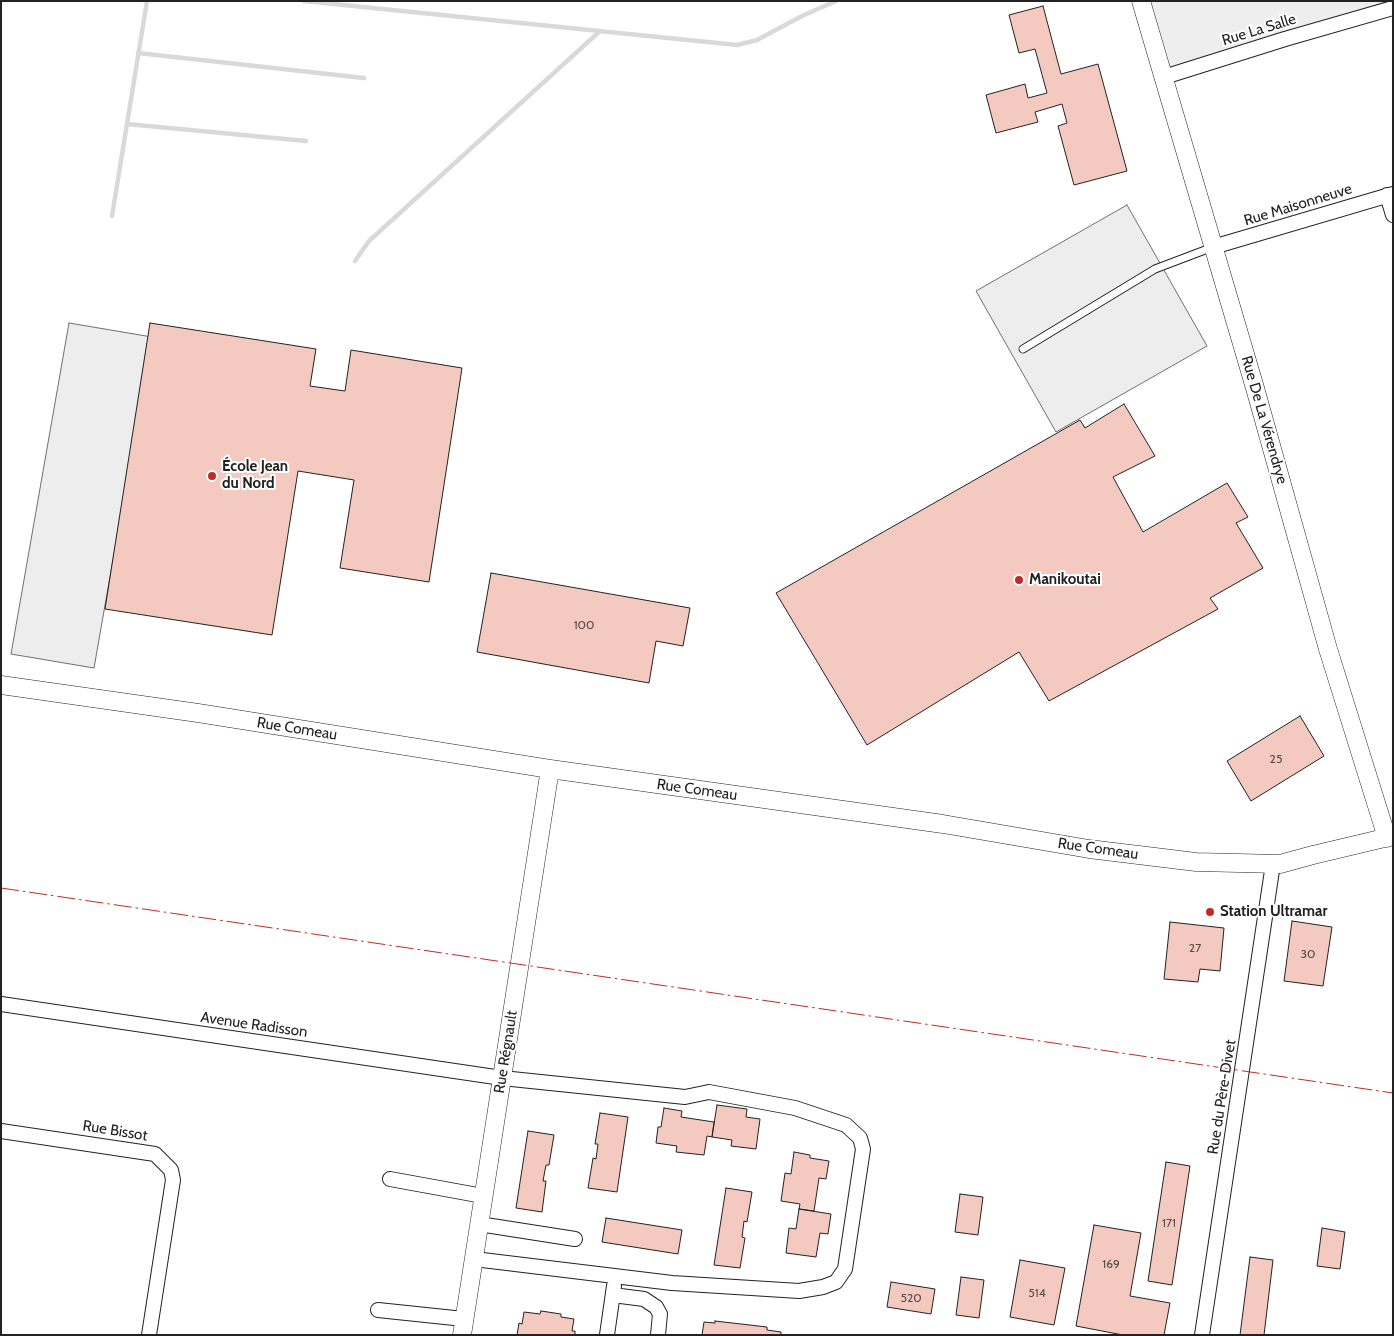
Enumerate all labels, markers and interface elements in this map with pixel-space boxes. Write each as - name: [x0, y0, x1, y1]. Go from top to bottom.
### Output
- street label: Rue La Salle: [1220, 10, 1298, 50]
- street label: Rue Maisonneuve: [1242, 180, 1354, 230]
- street label: Rue De La Vérendrye: [1237, 354, 1291, 486]
- place label: École Jean du Nord: [222, 458, 288, 493]
- marker: École Jean du Nord: [206, 470, 218, 482]
- place label: Manikoutai: [1029, 571, 1101, 589]
- marker: Manikoutai: [1013, 574, 1025, 586]
- house number: 100: [574, 618, 594, 632]
- street label: Rue Comeau: [256, 714, 338, 744]
- house number: 25: [1270, 752, 1282, 766]
- street label: Rue Comeau: [656, 775, 738, 805]
- street label: Rue Comeau: [1057, 834, 1139, 864]
- place label: Station Ultramar: [1220, 903, 1327, 921]
- marker: Station Ultramar: [1204, 906, 1216, 918]
- house number: 27: [1189, 941, 1201, 955]
- house number: 30: [1301, 947, 1315, 961]
- street label: Avenue Radisson: [199, 1009, 309, 1041]
- street label: Rue Régnault: [491, 1009, 521, 1095]
- street label: Rue du Père-Divet: [1204, 1038, 1240, 1156]
- street label: Rue Bissot: [81, 1117, 149, 1145]
- house number: 171: [1162, 1216, 1176, 1230]
- house number: 169: [1102, 1257, 1120, 1271]
- house number: 514: [1028, 1286, 1046, 1300]
- house number: 520: [900, 1291, 922, 1305]

